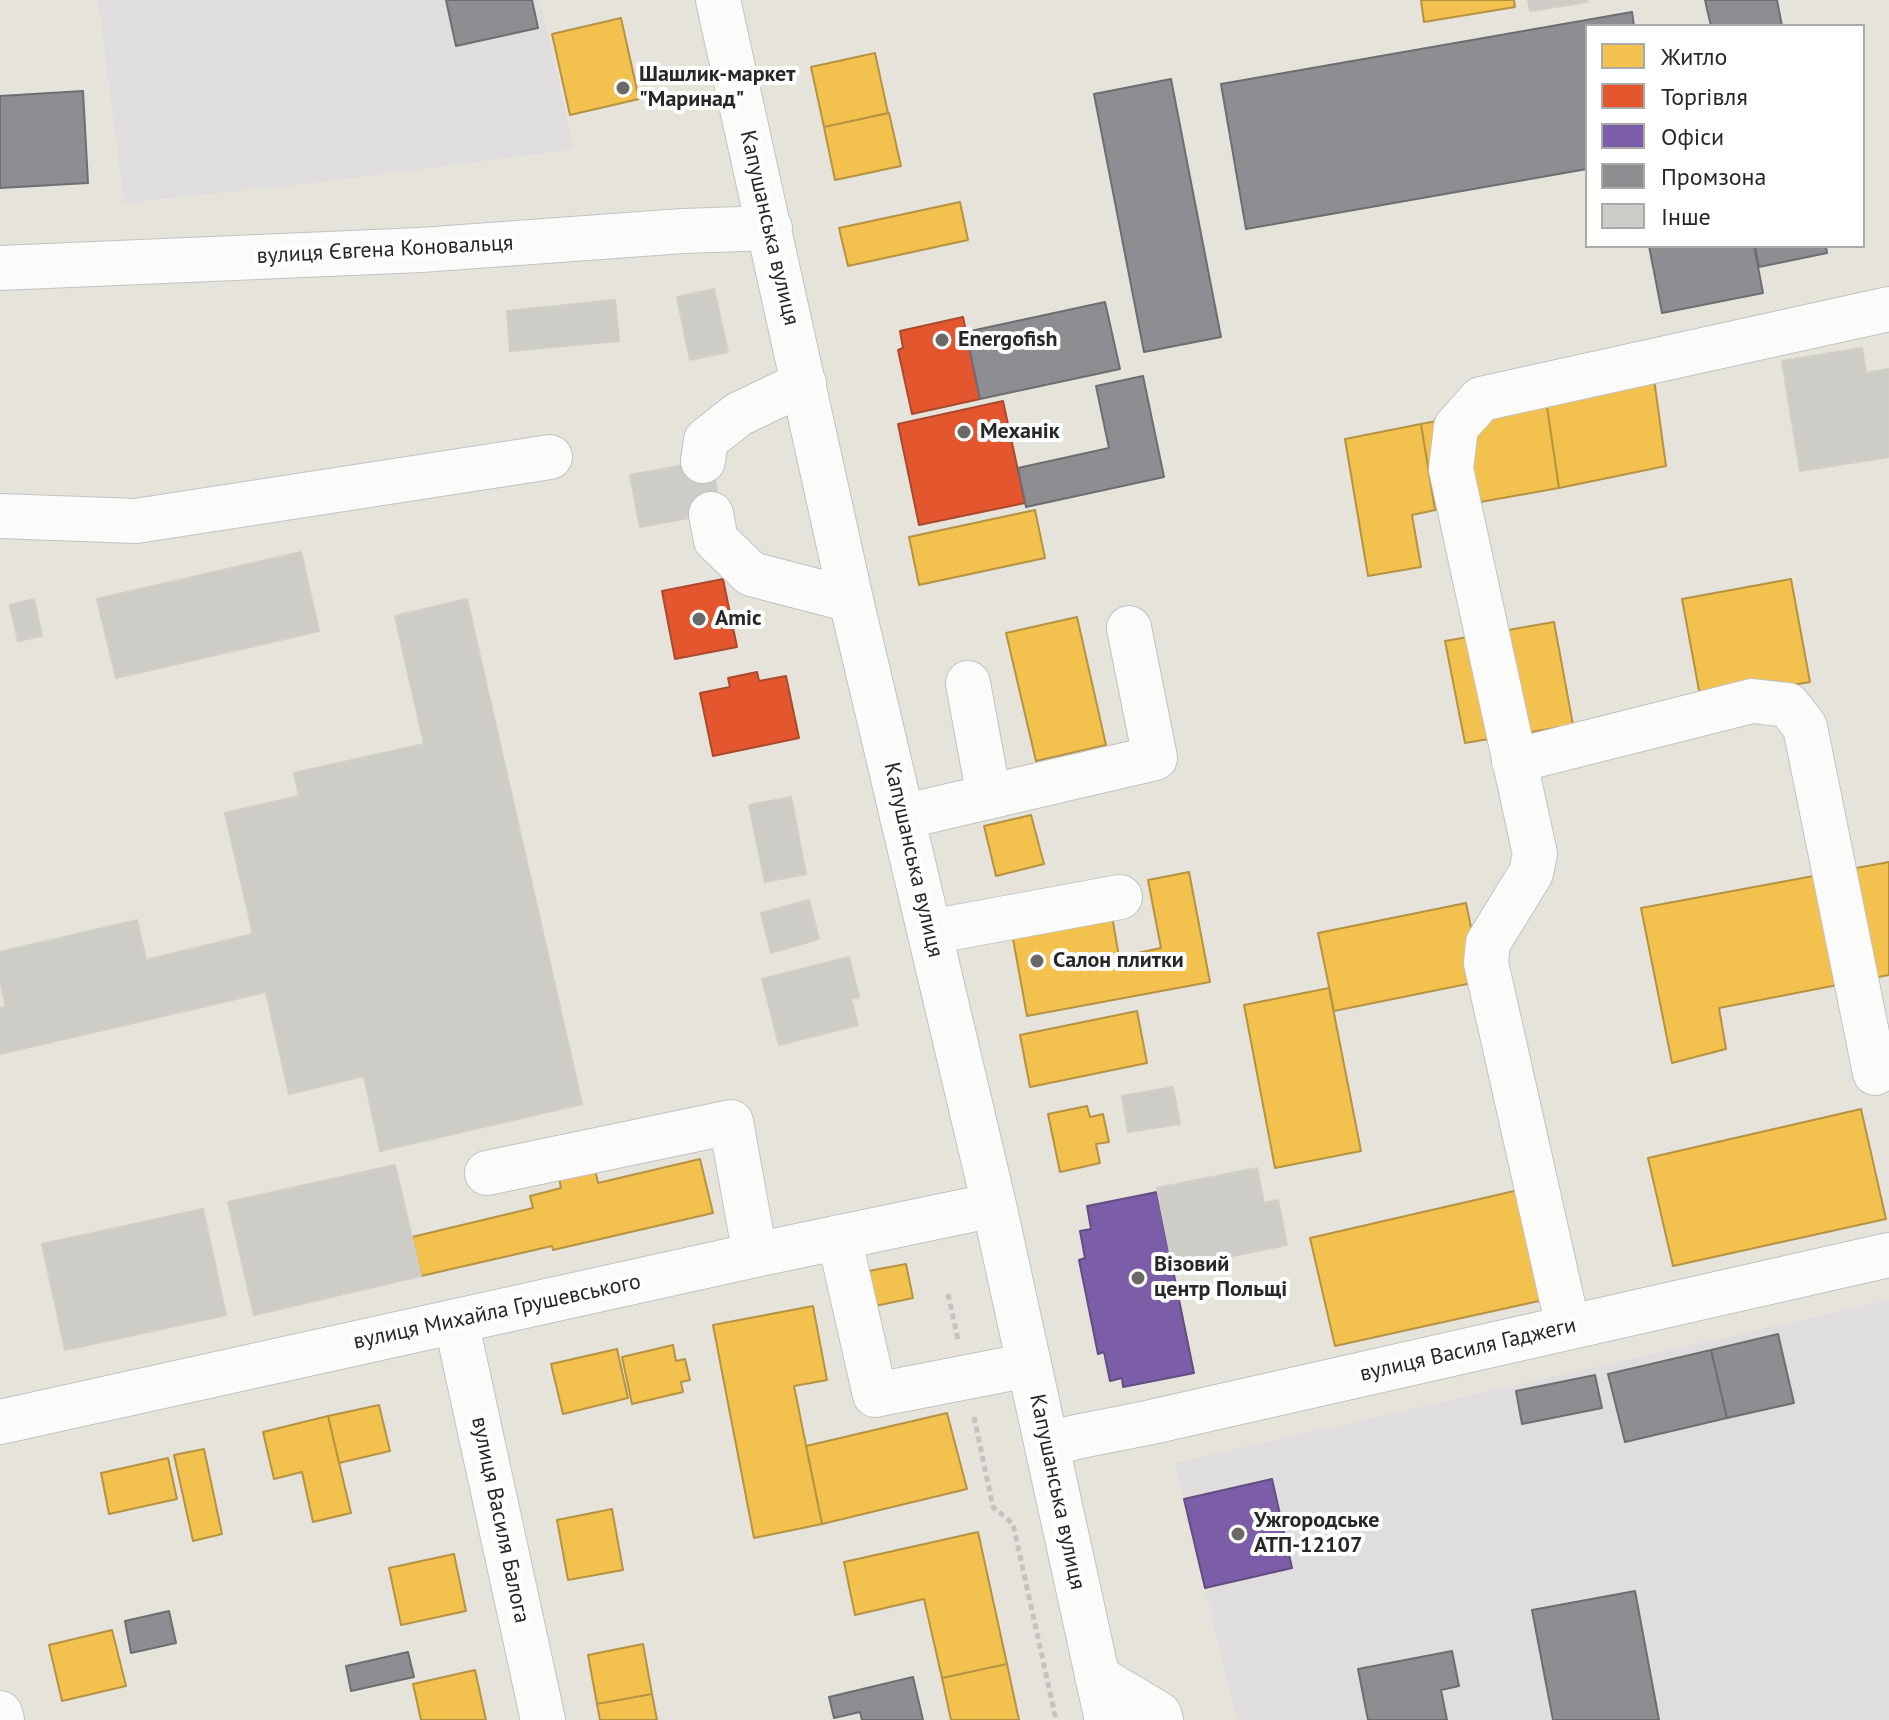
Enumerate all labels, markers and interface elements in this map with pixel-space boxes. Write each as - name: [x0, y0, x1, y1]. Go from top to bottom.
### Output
- legend: [1585, 24, 1865, 248]
- text: Житло: [1661, 41, 1727, 72]
- place label: Шашлик-маркет "Маринад": [639, 62, 795, 114]
- marker: Шашлик-маркет "Маринад": [614, 79, 632, 97]
- text: Торгівля: [1661, 81, 1748, 112]
- text: Офіси: [1661, 121, 1724, 152]
- street label: Капушанська вулиця: [734, 128, 804, 328]
- text: Промзона: [1661, 161, 1766, 192]
- text: Інше: [1661, 201, 1711, 232]
- street label: вулиця Євгена Коновальця: [256, 230, 514, 270]
- place label: Energofish: [958, 327, 1057, 353]
- marker: Energofish: [933, 331, 951, 349]
- place label: Механік: [980, 419, 1059, 445]
- marker: Механік: [955, 423, 973, 441]
- place label: Amic: [715, 606, 761, 632]
- marker: Amic: [690, 610, 708, 628]
- street label: Капушанська вулиця: [878, 760, 948, 960]
- place label: Салон плитки: [1053, 948, 1184, 974]
- marker: Салон плитки: [1028, 952, 1046, 970]
- place label: Візовий центр Польщі: [1154, 1252, 1287, 1304]
- street label: вулиця Михайла Грушевського: [351, 1269, 643, 1355]
- marker: Візовий центр Польщі: [1129, 1269, 1147, 1287]
- street label: вулиця Василя Гаджеги: [1357, 1312, 1579, 1388]
- street label: Капушанська вулиця: [1023, 1392, 1091, 1592]
- street label: вулиця Василя Балога: [465, 1414, 535, 1626]
- place label: Ужгородське АТП-12107: [1254, 1508, 1379, 1560]
- marker: Ужгородське АТП-12107: [1229, 1525, 1247, 1543]

